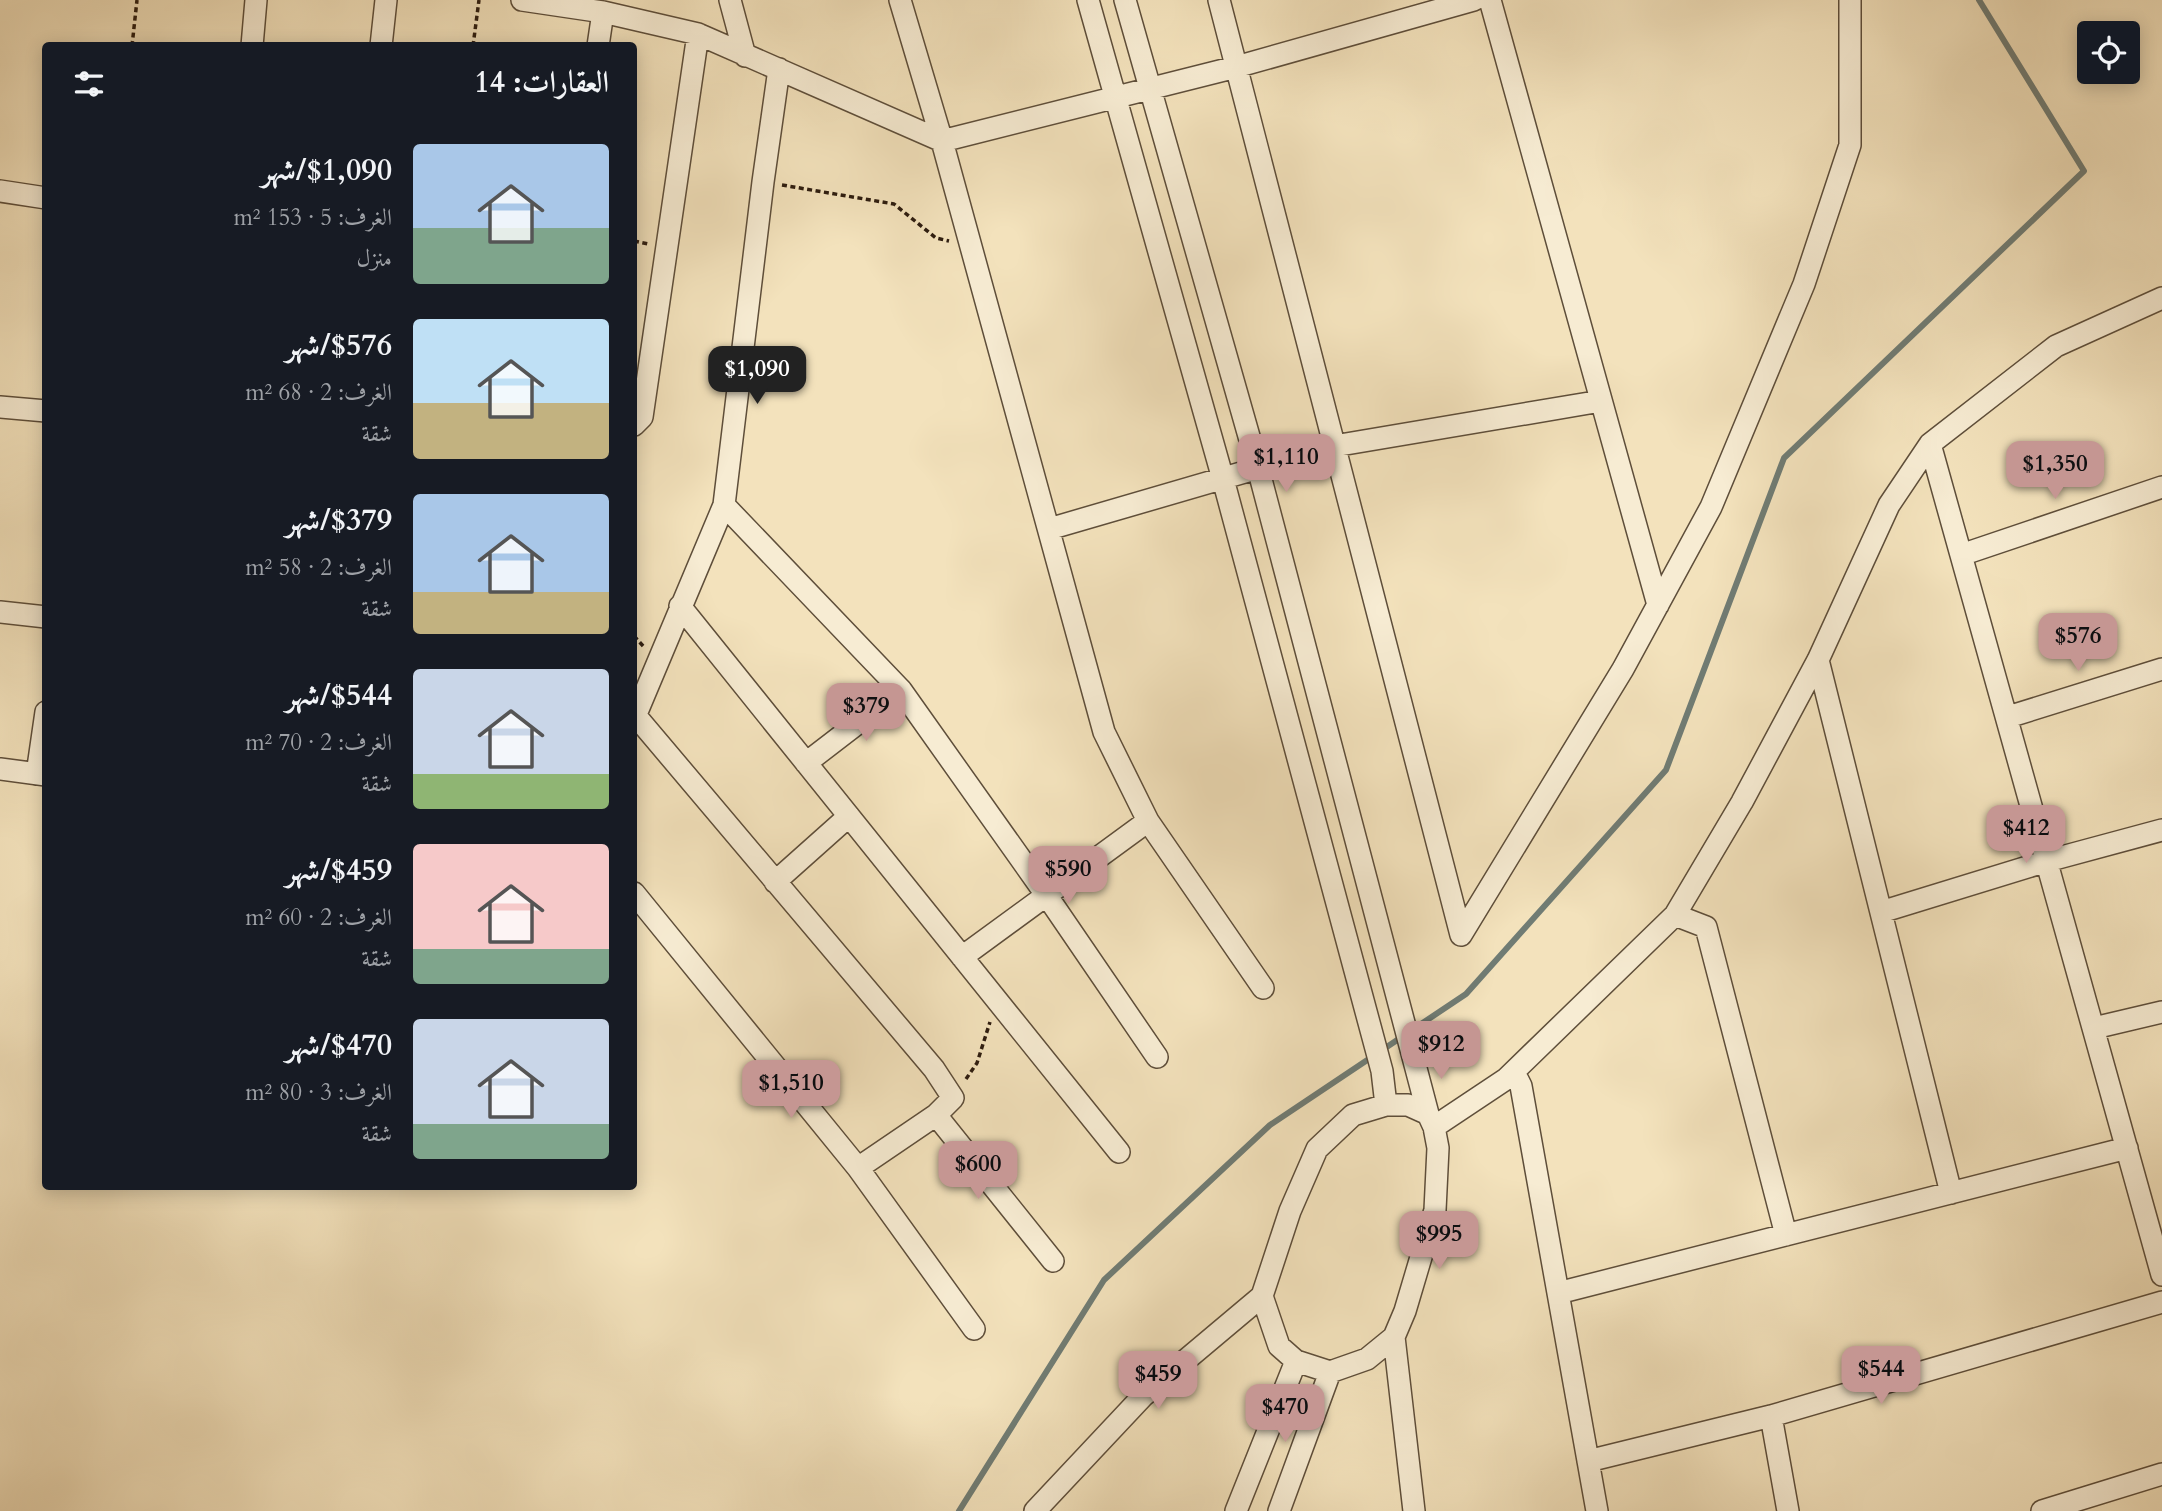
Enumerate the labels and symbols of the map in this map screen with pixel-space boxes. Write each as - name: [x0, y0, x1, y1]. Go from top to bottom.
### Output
- pin: $1,090: [700, 346, 814, 406]
- pin: $1,110: [1229, 434, 1343, 494]
- pin: $1,350: [1998, 442, 2112, 501]
- pin: $576: [2037, 614, 2119, 673]
- pin: $379: [825, 684, 907, 743]
- pin: $412: [1985, 806, 2067, 865]
- pin: $590: [1027, 846, 1109, 906]
- pin: $912: [1400, 1021, 1482, 1081]
- pin: $1,510: [734, 1060, 848, 1120]
- pin: $600: [937, 1142, 1019, 1201]
- pin: $995: [1398, 1212, 1480, 1271]
- pin: $544: [1840, 1346, 1922, 1406]
- pin: $459: [1117, 1352, 1199, 1411]
- pin: $470: [1244, 1384, 1326, 1444]

